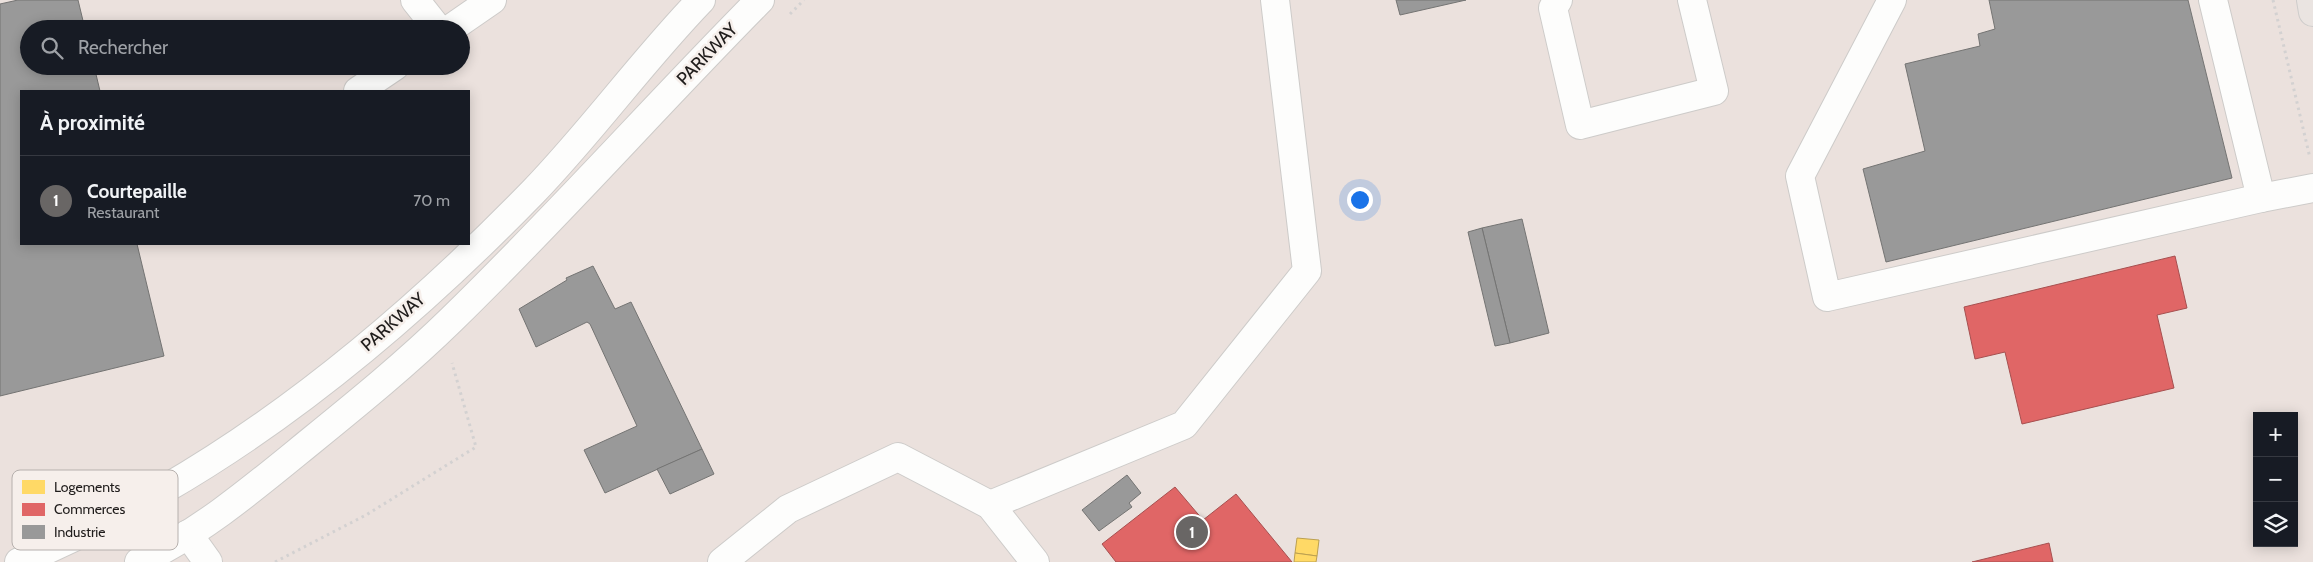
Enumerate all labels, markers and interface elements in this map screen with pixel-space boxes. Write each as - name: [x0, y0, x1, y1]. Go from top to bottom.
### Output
- street label: PARKWAY: [672, 18, 743, 90]
- search box: [20, 20, 470, 75]
- icon: search: [38, 34, 66, 62]
- text: Rechercher: [78, 36, 168, 59]
- text: À proximité: [40, 110, 145, 135]
- text: Courtepaille: [87, 180, 187, 203]
- your location: [1347, 187, 1373, 213]
- text: 1: [53, 191, 59, 210]
- text: 70 m: [413, 191, 450, 210]
- text: Restaurant: [87, 203, 159, 222]
- street label: PARKWAY: [356, 288, 430, 356]
- map controls: [2253, 412, 2298, 547]
- button: +: [2253, 412, 2298, 457]
- button: −: [2253, 457, 2298, 502]
- legend: [12, 470, 178, 550]
- text: Logements: [54, 478, 121, 496]
- text: Commerces: [54, 500, 126, 518]
- button: layers: [2253, 502, 2298, 547]
- pin: 1: [1176, 513, 1208, 551]
- text: Industrie: [54, 523, 105, 541]

